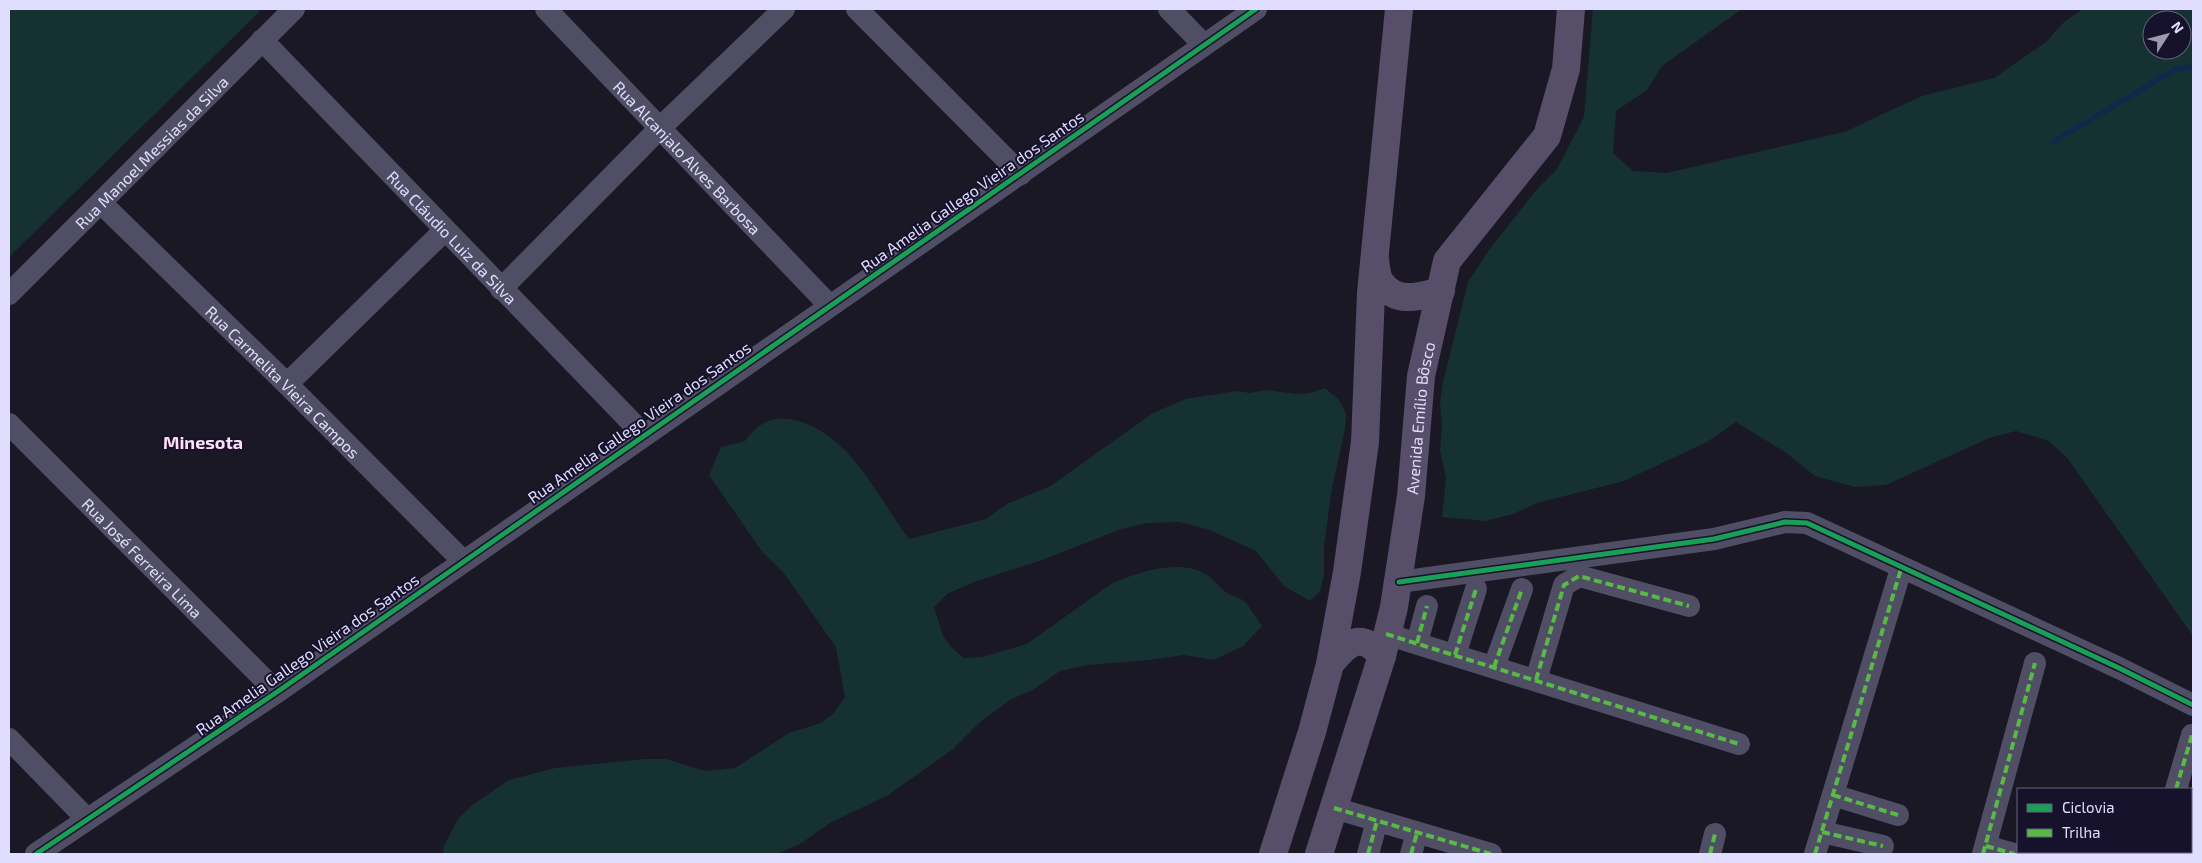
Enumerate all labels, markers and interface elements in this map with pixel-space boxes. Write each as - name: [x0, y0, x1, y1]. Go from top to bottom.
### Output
- north arrow: [2142, 10, 2192, 60]
- text: N: [2168, 18, 2188, 36]
- street label: Rua Manoel Messias da Silva: [71, 71, 232, 232]
- street label: Rua Alcanjalo Alves Barbosa: [610, 77, 765, 238]
- street label: Rua Amelia Gallego Vieira dos Santos: [857, 106, 1087, 276]
- street label: Rua Cláudio Luiz da Silva: [384, 166, 521, 308]
- street label: Rua Carmelita Vieira Campos: [202, 301, 364, 461]
- street label: Rua Amelia Gallego Vieira dos Santos: [524, 337, 754, 507]
- street label: Avenida Emílio Bôsco: [1402, 340, 1438, 495]
- district label: Minesota: [163, 431, 243, 453]
- street label: Rua José Ferreira Lima: [79, 494, 207, 622]
- street label: Rua Amelia Gallego Vieira dos Santos: [192, 569, 422, 739]
- legend: [2017, 788, 2192, 853]
- text: Ciclovia: [2062, 798, 2114, 816]
- text: Trilha: [2062, 823, 2100, 841]

